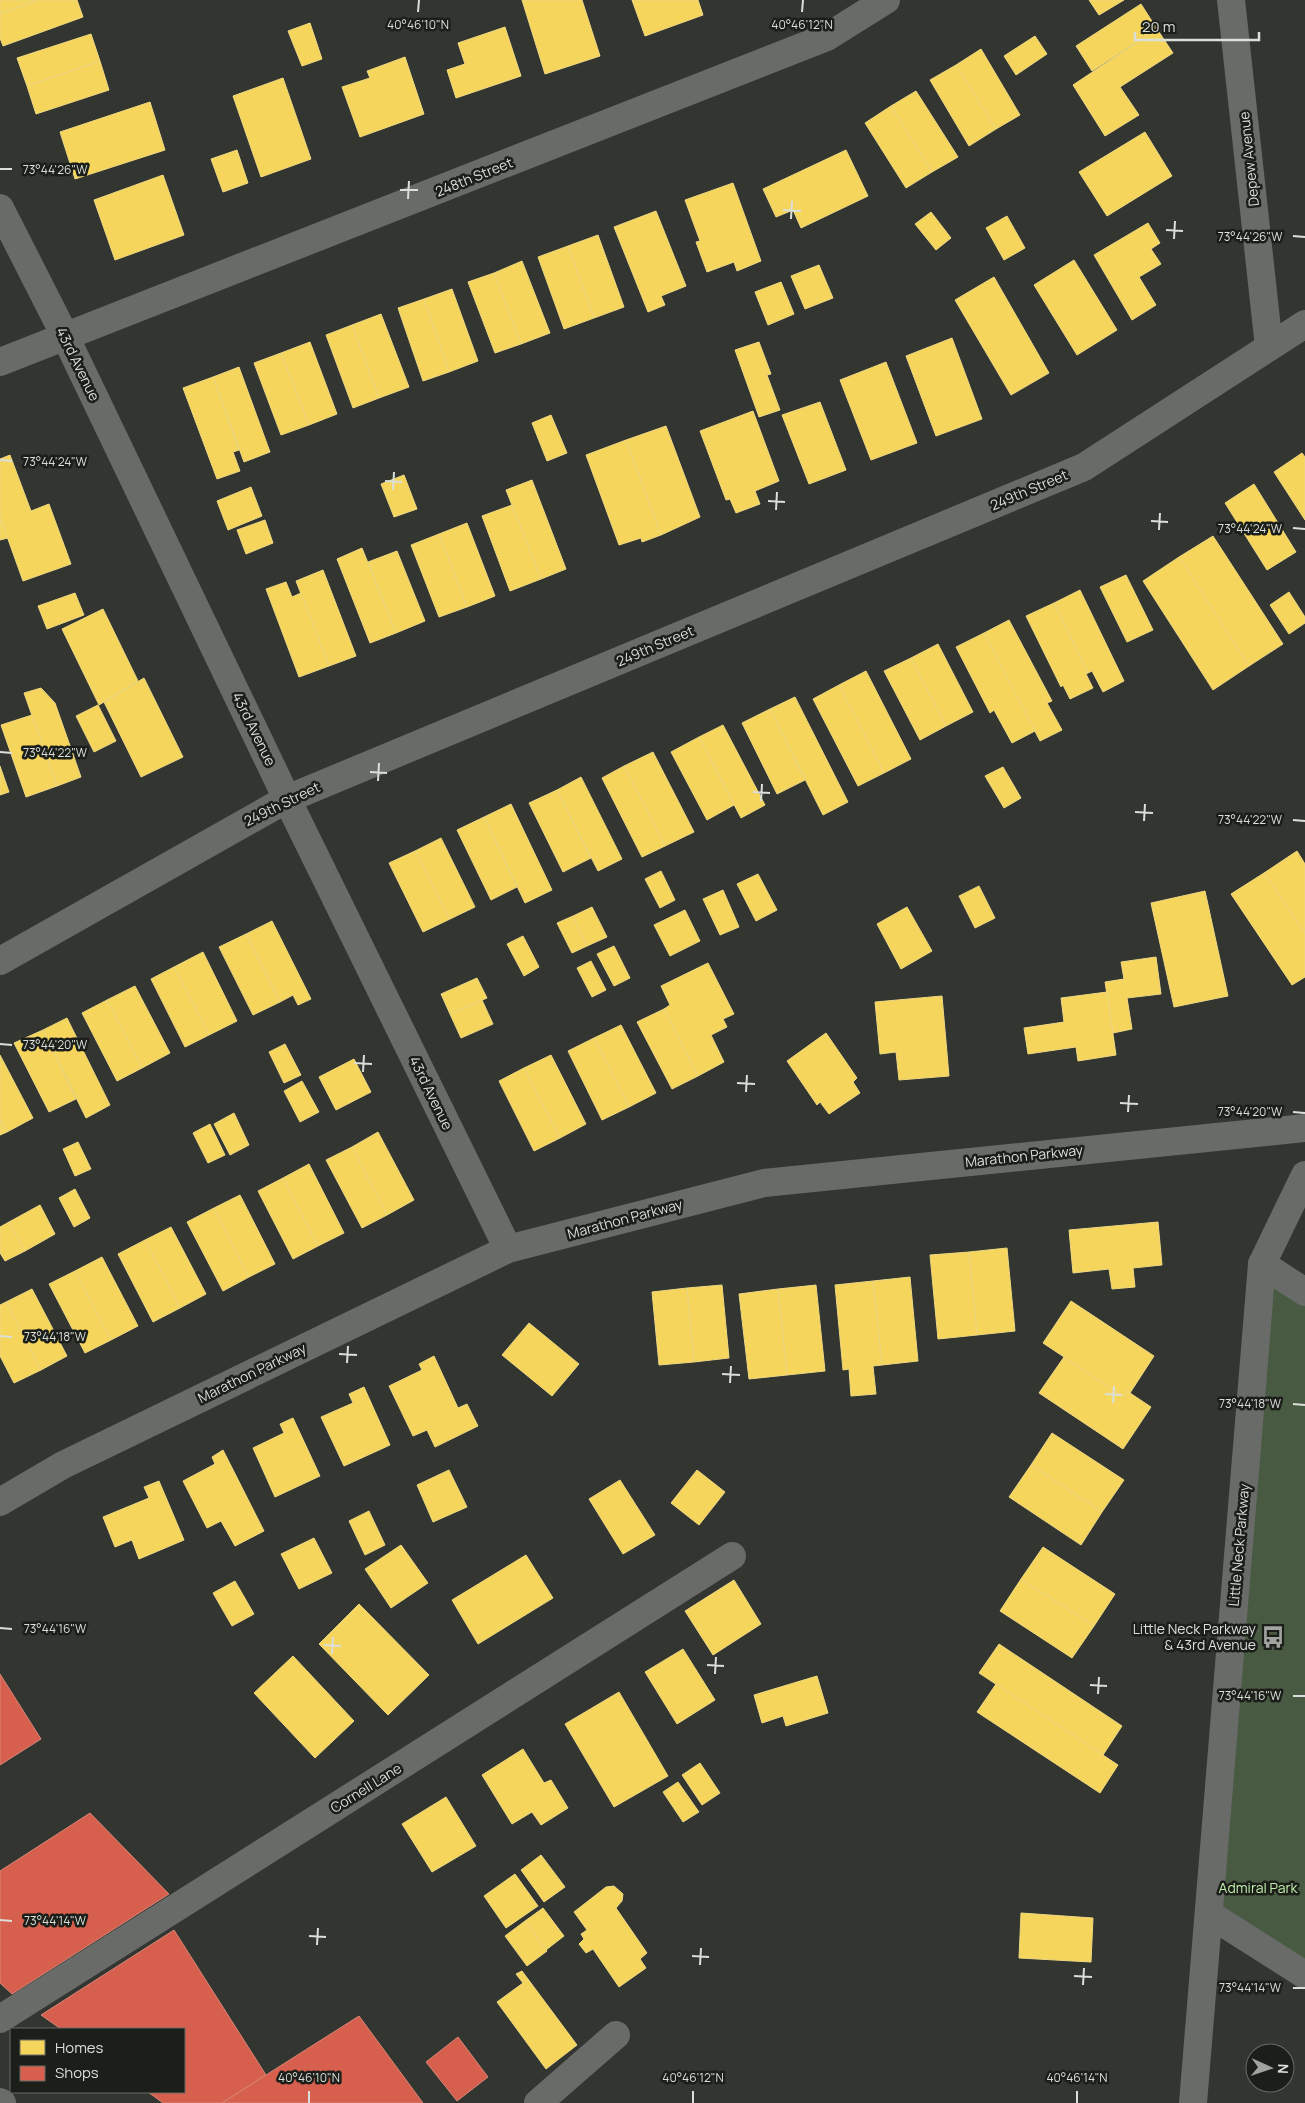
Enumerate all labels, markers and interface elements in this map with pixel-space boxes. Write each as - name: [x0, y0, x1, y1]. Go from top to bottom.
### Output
- scale bar: [1135, 10, 1259, 42]
- text: 40°46'10"N: [387, 16, 449, 33]
- text: 40°46'12"N: [771, 16, 833, 33]
- text: 20 m: [1142, 16, 1175, 37]
- street label: Depew Avenue: [1234, 111, 1263, 207]
- street label: 248th Street: [432, 152, 516, 201]
- text: 73°44'26"W: [23, 161, 88, 178]
- text: 73°44'26"W: [1218, 228, 1283, 245]
- street label: 43rd Avenue: [52, 324, 105, 404]
- text: 73°44'24"W: [23, 453, 88, 470]
- street label: 249th Street: [987, 465, 1071, 514]
- text: 73°44'24"W: [1218, 520, 1283, 537]
- street label: 249th Street: [613, 621, 697, 670]
- street label: 43rd Avenue: [228, 689, 281, 769]
- text: 73°44'22"W: [23, 744, 88, 761]
- street label: 249th Street: [241, 777, 323, 830]
- text: 73°44'22"W: [1218, 811, 1283, 828]
- text: 73°44'20"W: [23, 1036, 88, 1053]
- street label: 43rd Avenue: [405, 1053, 458, 1133]
- text: 73°44'20"W: [1218, 1103, 1283, 1120]
- street label: Marathon Parkway: [964, 1140, 1084, 1171]
- street label: Marathon Parkway: [565, 1194, 685, 1243]
- text: 73°44'18"W: [24, 1328, 87, 1345]
- street label: Marathon Parkway: [194, 1338, 310, 1407]
- text: 73°44'18"W: [1219, 1395, 1282, 1412]
- street label: Little Neck Parkway: [1224, 1482, 1253, 1607]
- place label: Little Neck Parkway & 43rd Avenue: [1133, 1619, 1257, 1654]
- text: 73°44'16"W: [24, 1620, 87, 1637]
- bus stop icon: Little Neck Parkway & 43rd Avenue: [1260, 1624, 1286, 1650]
- text: 73°44'16"W: [1219, 1687, 1282, 1704]
- street label: Cornell Lane: [327, 1758, 405, 1817]
- park label: Admiral Park: [1219, 1878, 1298, 1897]
- text: 73°44'14"W: [24, 1912, 87, 1929]
- text: 73°44'14"W: [1219, 1979, 1282, 1996]
- legend: [10, 2028, 185, 2093]
- text: Homes: [55, 2037, 104, 2058]
- north arrow: [1245, 2043, 1295, 2093]
- text: Shops: [55, 2062, 99, 2083]
- text: N: [1274, 2063, 1293, 2074]
- text: 40°46'10"N: [278, 2069, 340, 2086]
- text: 40°46'12"N: [662, 2069, 724, 2086]
- text: 40°46'14"N: [1046, 2069, 1108, 2086]

